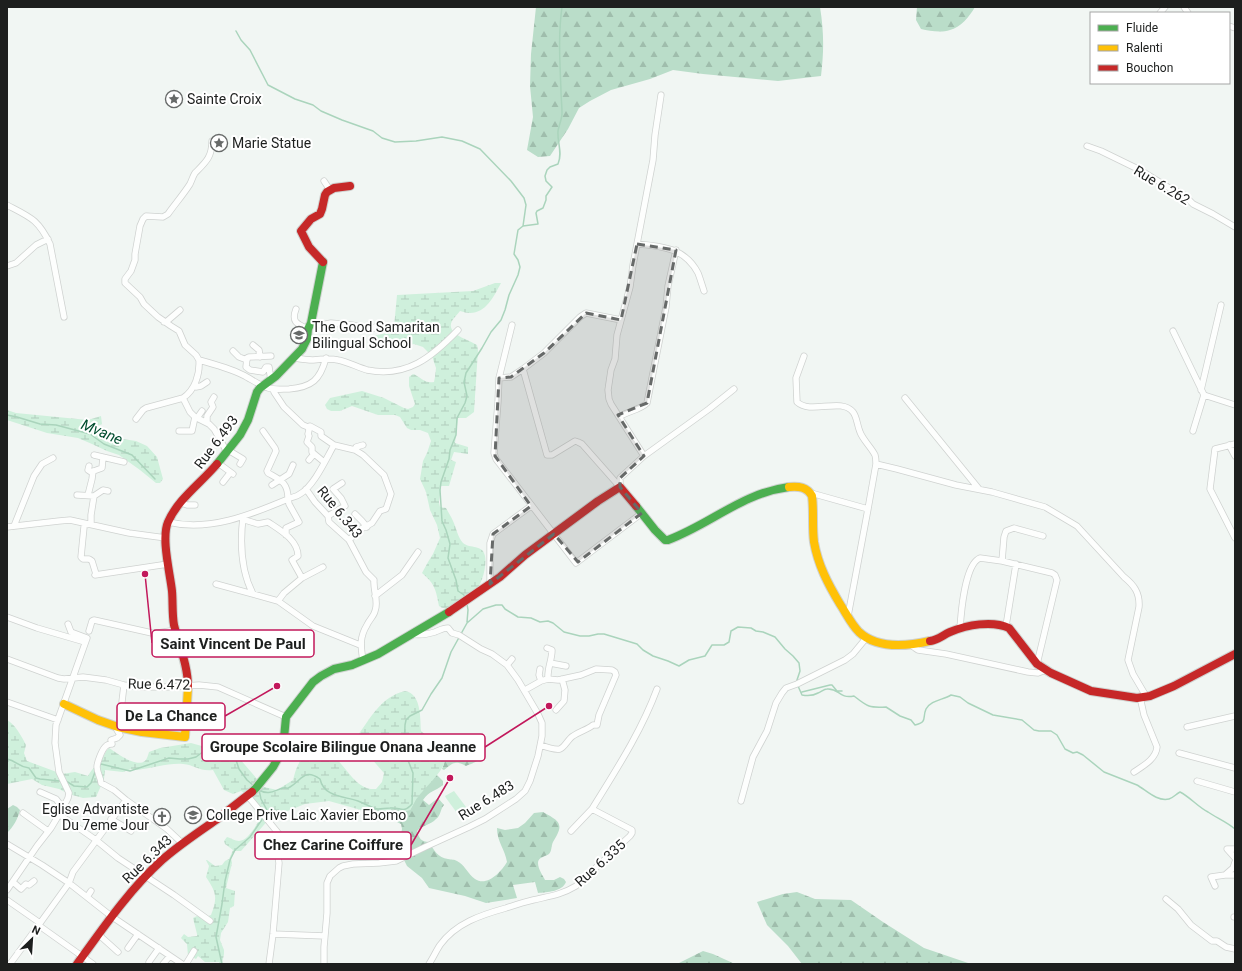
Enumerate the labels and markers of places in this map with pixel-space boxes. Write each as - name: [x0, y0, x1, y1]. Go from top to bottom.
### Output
- place icon: Sainte Croix: [164, 89, 184, 109]
- place label: Sainte Croix: [187, 91, 262, 107]
- place icon: Marie Statue: [209, 133, 229, 153]
- place label: Marie Statue: [232, 135, 311, 151]
- place label: The Good Samaritan Bilingual School: [312, 319, 440, 351]
- school or university icon: The Good Samaritan Bilingual School: [289, 325, 309, 345]
- callout: Saint Vincent De Paul: [152, 630, 314, 657]
- callout: De La Chance: [117, 703, 225, 730]
- callout: Groupe Scolaire Bilingue Onana Jeanne: [202, 734, 485, 761]
- place label: Eglise Advantiste Du 7eme Jour: [42, 801, 149, 833]
- school or university icon: College Prive Laic Xavier Ebomo: [183, 805, 203, 825]
- church icon: Eglise Advantiste Du 7eme Jour: [152, 807, 172, 827]
- place label: College Prive Laic Xavier Ebomo: [206, 807, 406, 823]
- callout: Chez Carine Coiffure: [255, 832, 411, 859]

